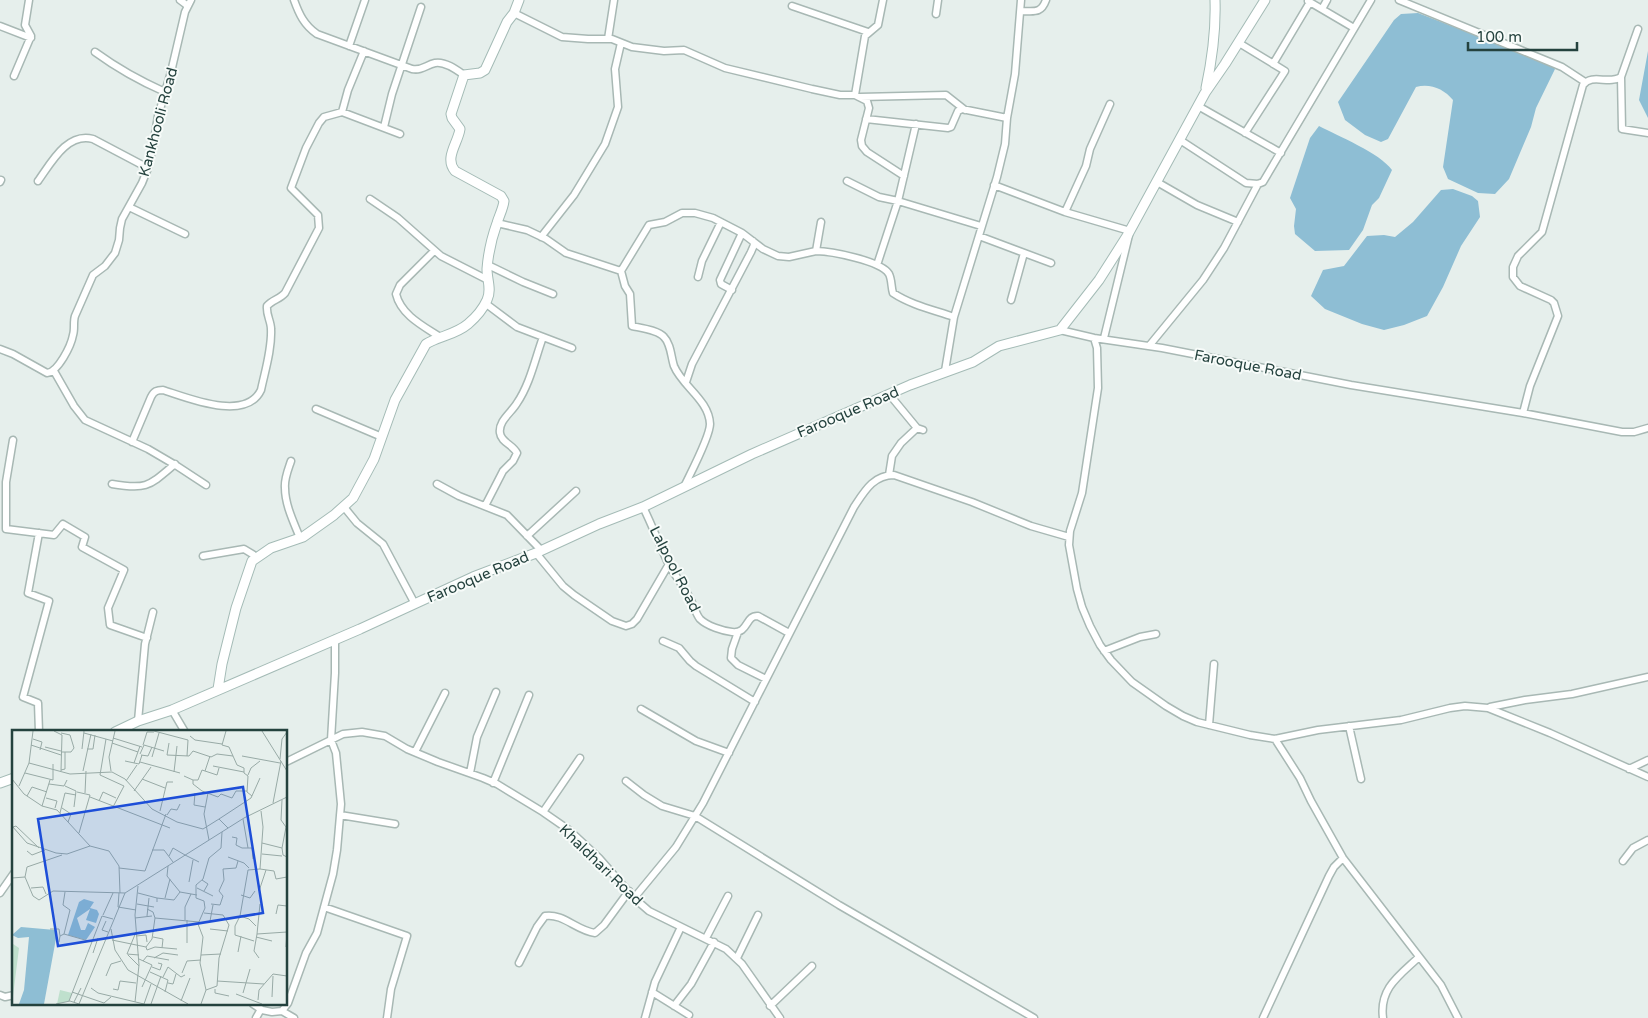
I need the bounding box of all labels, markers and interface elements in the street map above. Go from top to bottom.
scale bar [1468,20,1577,52]
text: 100 m [1476,28,1522,46]
street label: Kankhooli Road [135,65,181,179]
street label: Farooque Road [1193,346,1303,384]
street label: Farooque Road [794,382,902,442]
street label: Lalpool Road [646,523,704,615]
street label: Farooque Road [424,547,532,607]
inset map [12,730,288,1006]
street label: Khaldhari Road [555,821,647,909]

